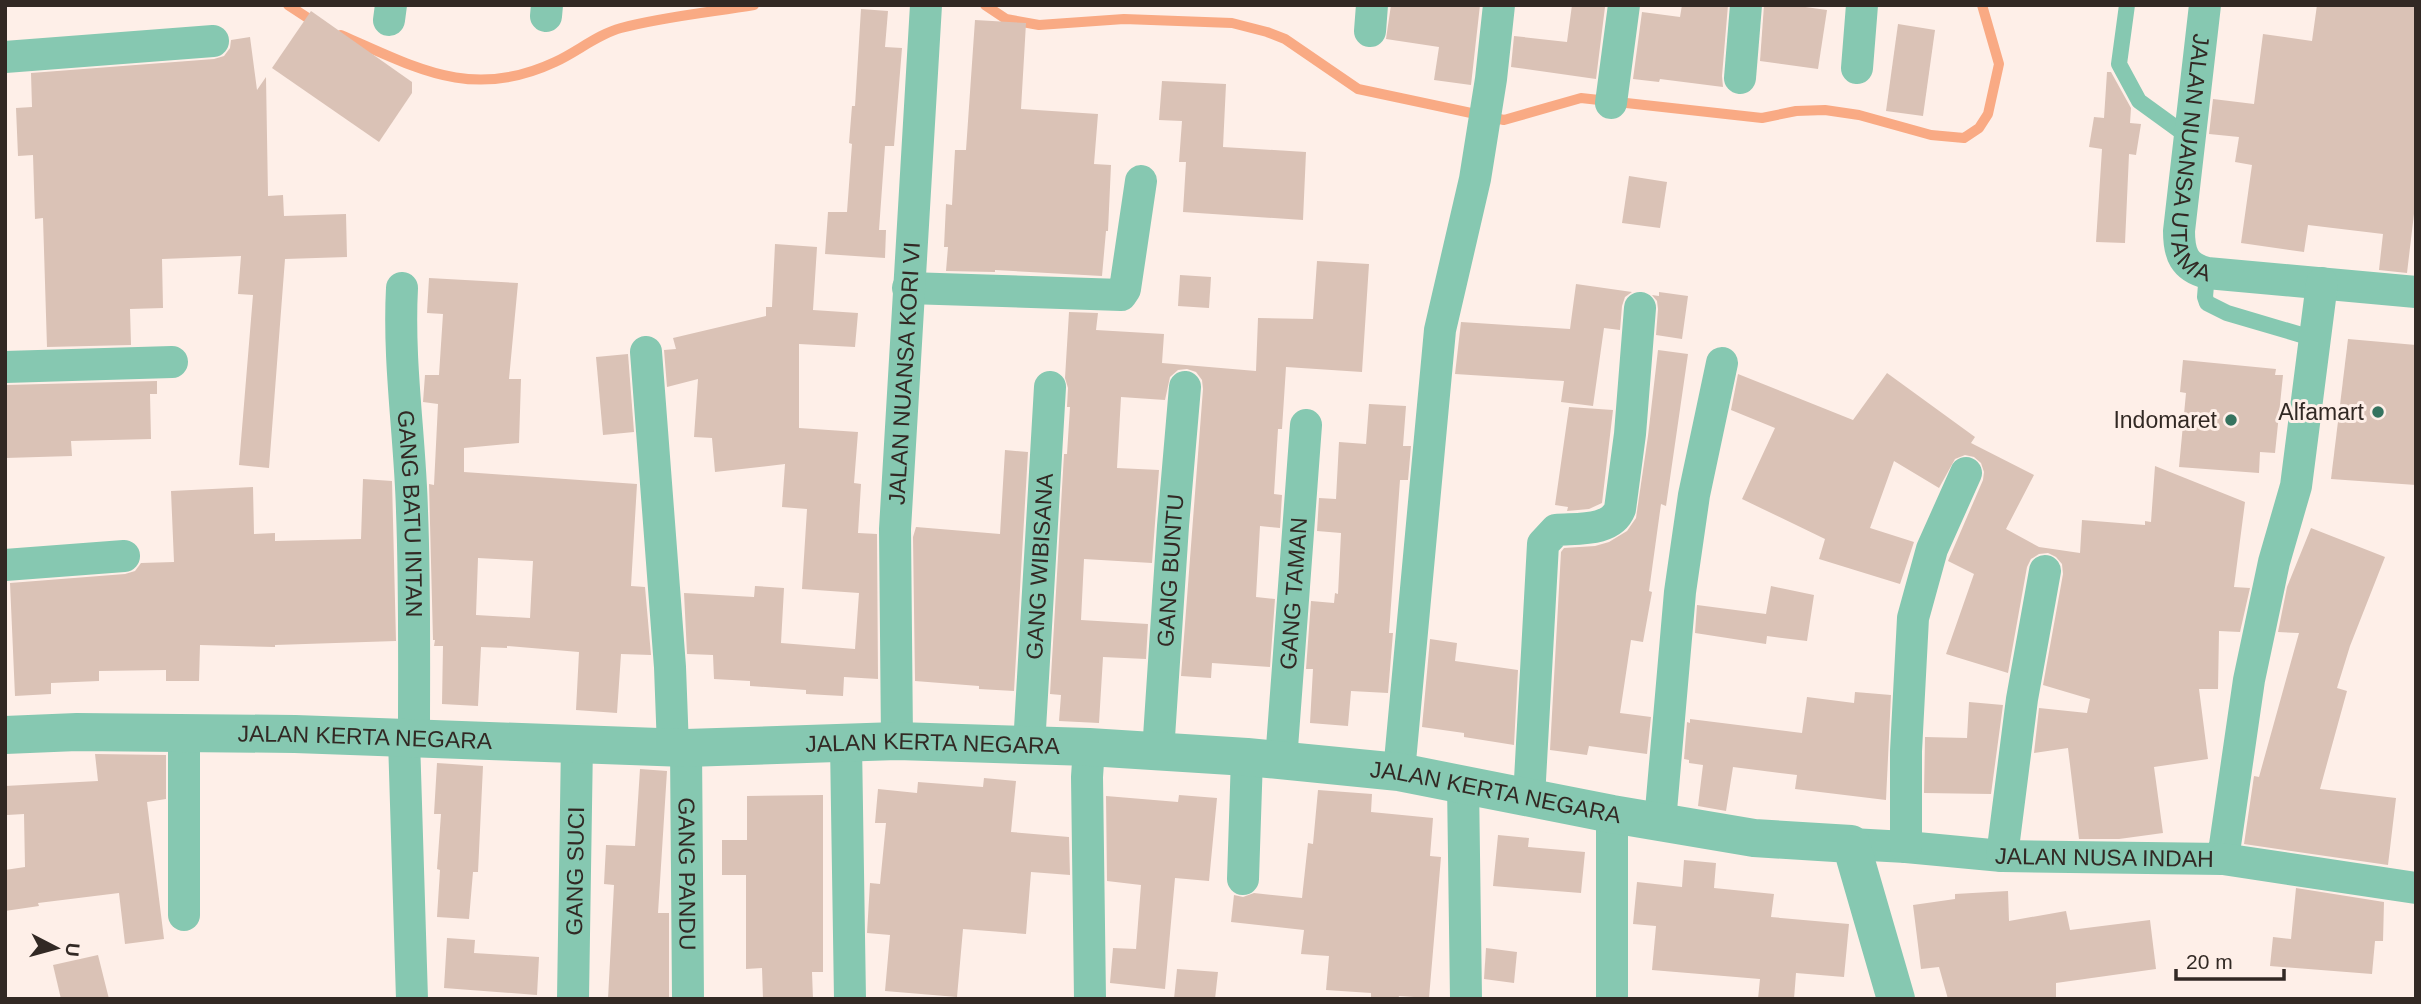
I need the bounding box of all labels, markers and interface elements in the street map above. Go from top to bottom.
street label: JALAN NUANSA UTAMA [2166,32,2215,287]
street label: JALAN NUANSA KORI VI [883,241,925,506]
place label: Alfamart [2278,399,2365,425]
marker: Alfamart [2370,404,2386,420]
place label: Indomaret [2113,407,2218,433]
street label: GANG BATU INTAN [393,409,427,617]
marker: Indomaret [2223,412,2239,428]
street label: GANG WIBISANA [1021,472,1058,660]
street label: GANG BUNTU [1152,493,1189,648]
street label: GANG TAMAN [1275,516,1312,670]
street label: JALAN KERTA NEGARA [237,720,493,754]
street label: JALAN KERTA NEGARA [805,728,1061,759]
street label: JALAN KERTA NEGARA [1369,756,1623,828]
street label: GANG PANDU [673,797,701,951]
street label: GANG SUCI [561,806,589,936]
street label: JALAN NUSA INDAH [1994,842,2214,872]
north arrow [21,913,91,983]
scale bar [2176,937,2284,981]
text: U [61,942,84,958]
text: 20 m [2186,950,2233,973]

